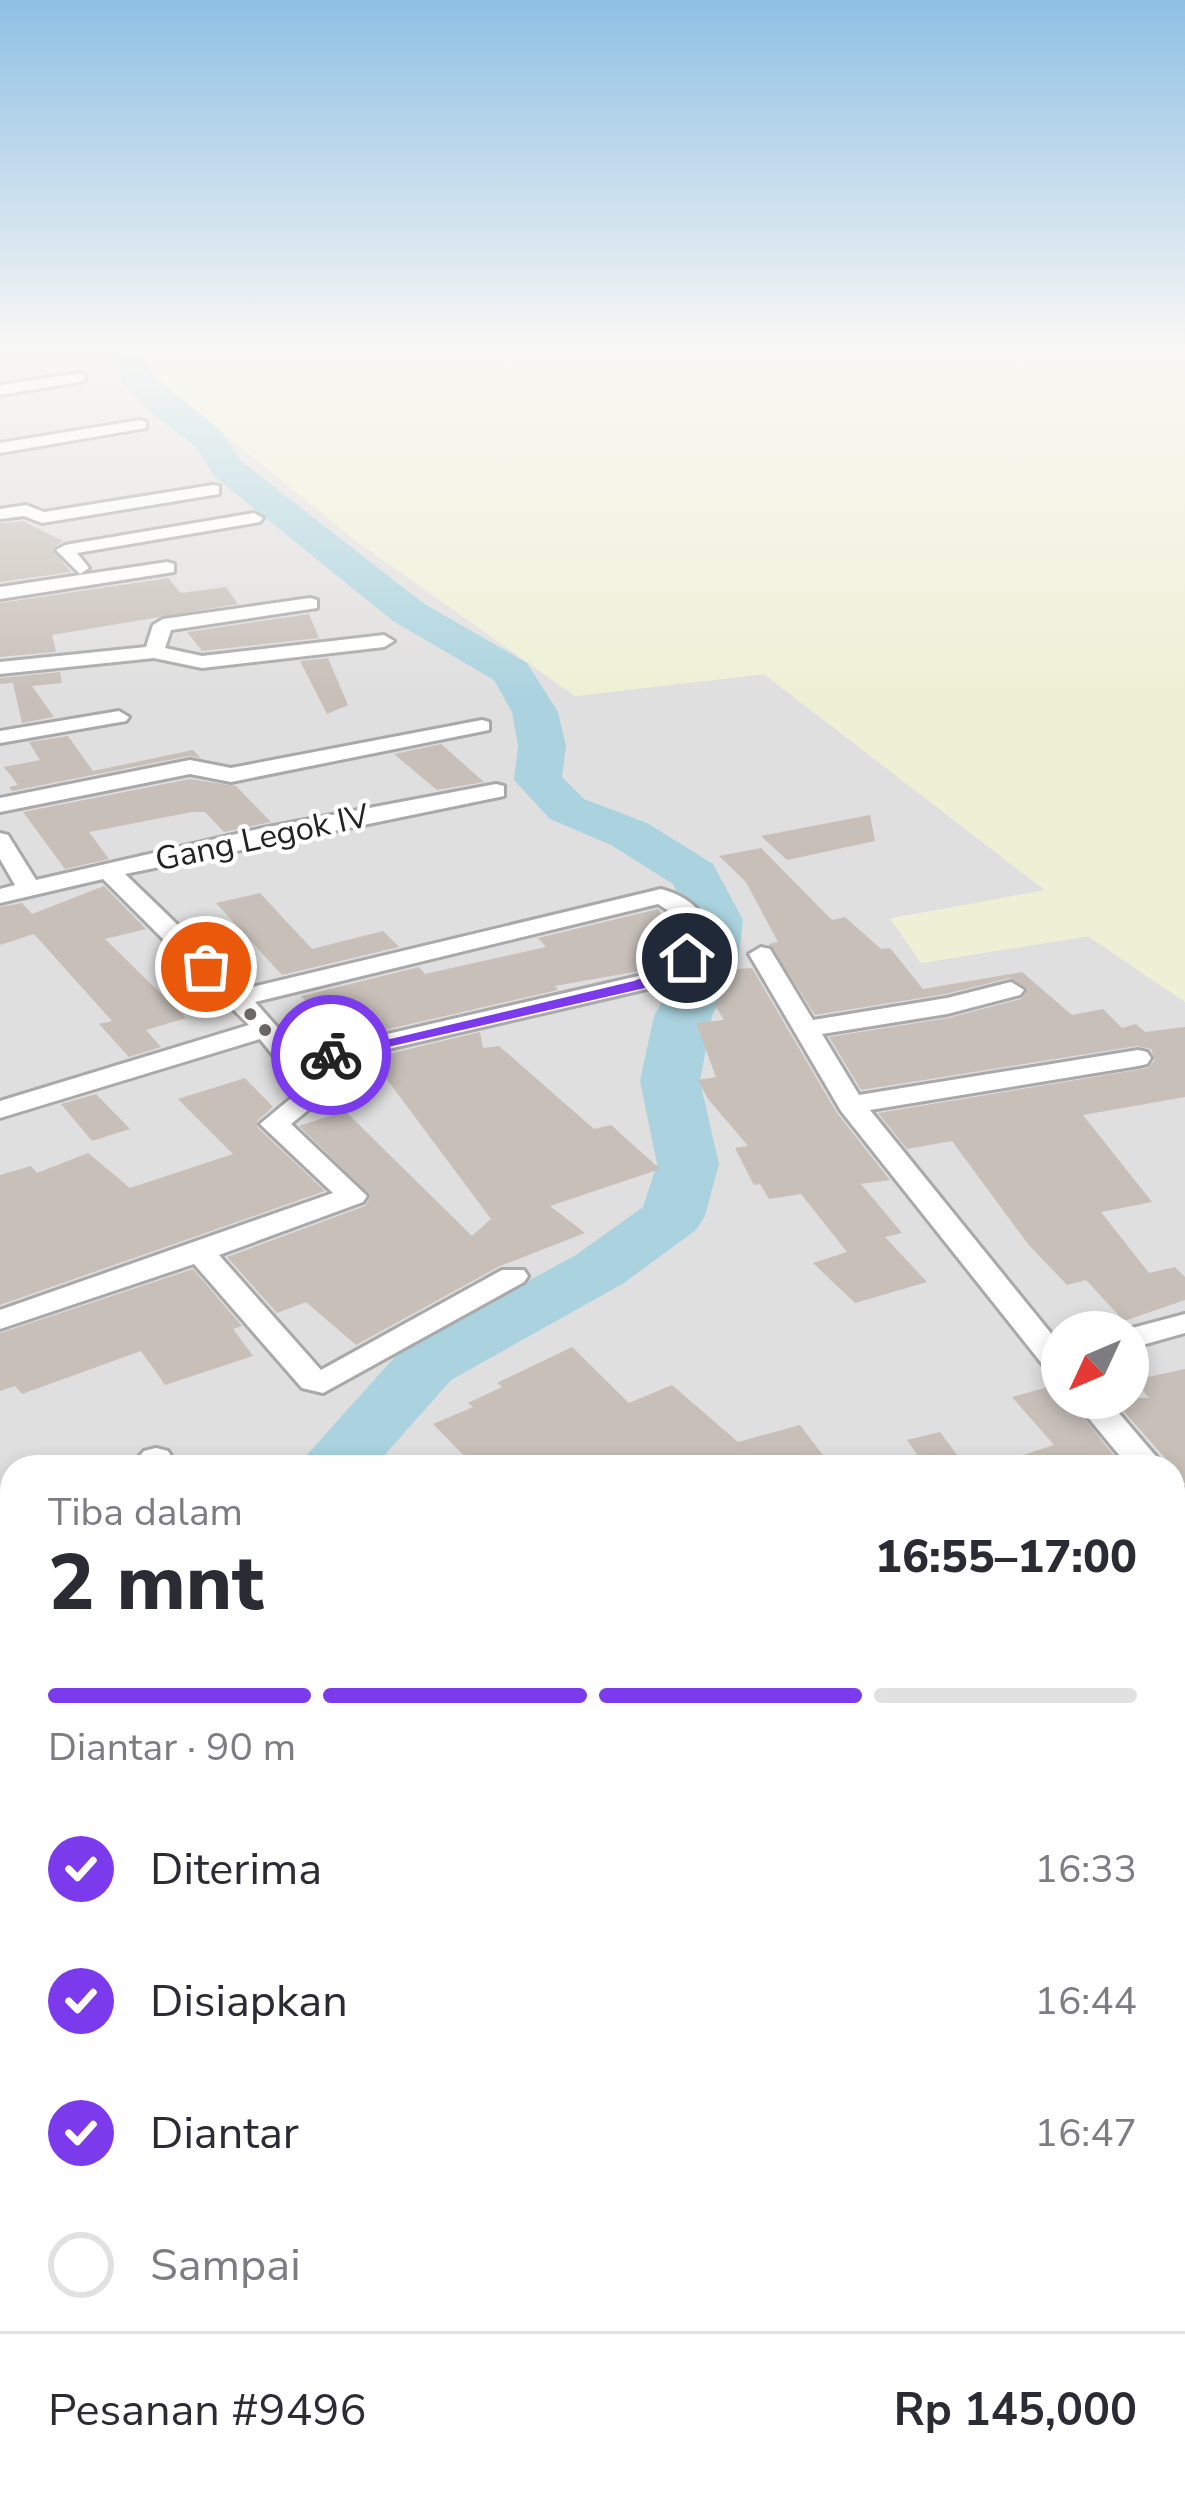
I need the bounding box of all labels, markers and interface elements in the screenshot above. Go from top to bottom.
street label: Gang Legok IV [151,793,373,883]
pin [636,907,738,1009]
pin [155,916,257,1018]
icon: home [654,925,720,991]
icon: bag [173,934,239,1000]
courier [271,995,391,1115]
icon: bike [298,1022,364,1088]
north arrow [1041,1311,1149,1419]
map controls [1041,1311,1149,1419]
text: Tiba dalam [48,1486,243,1539]
text: 16:55–17:00 [875,1527,1137,1588]
text: 2 mnt [48,1530,264,1637]
text: Diantar · 90 m [48,1721,296,1774]
icon: check [48,1836,114,1902]
text: Diterima [150,1839,322,1900]
text: 16:33 [1035,1843,1137,1896]
icon: check [48,1968,114,2034]
text: Disiapkan [150,1971,348,2032]
text: 16:44 [1035,1975,1137,2028]
icon: check [48,2100,114,2166]
text: Diantar [150,2103,299,2164]
text: 16:47 [1035,2107,1137,2160]
text: Sampai [150,2235,301,2296]
text: Pesanan #9496 [48,2380,366,2441]
text: Rp 145,000 [894,2380,1137,2441]

